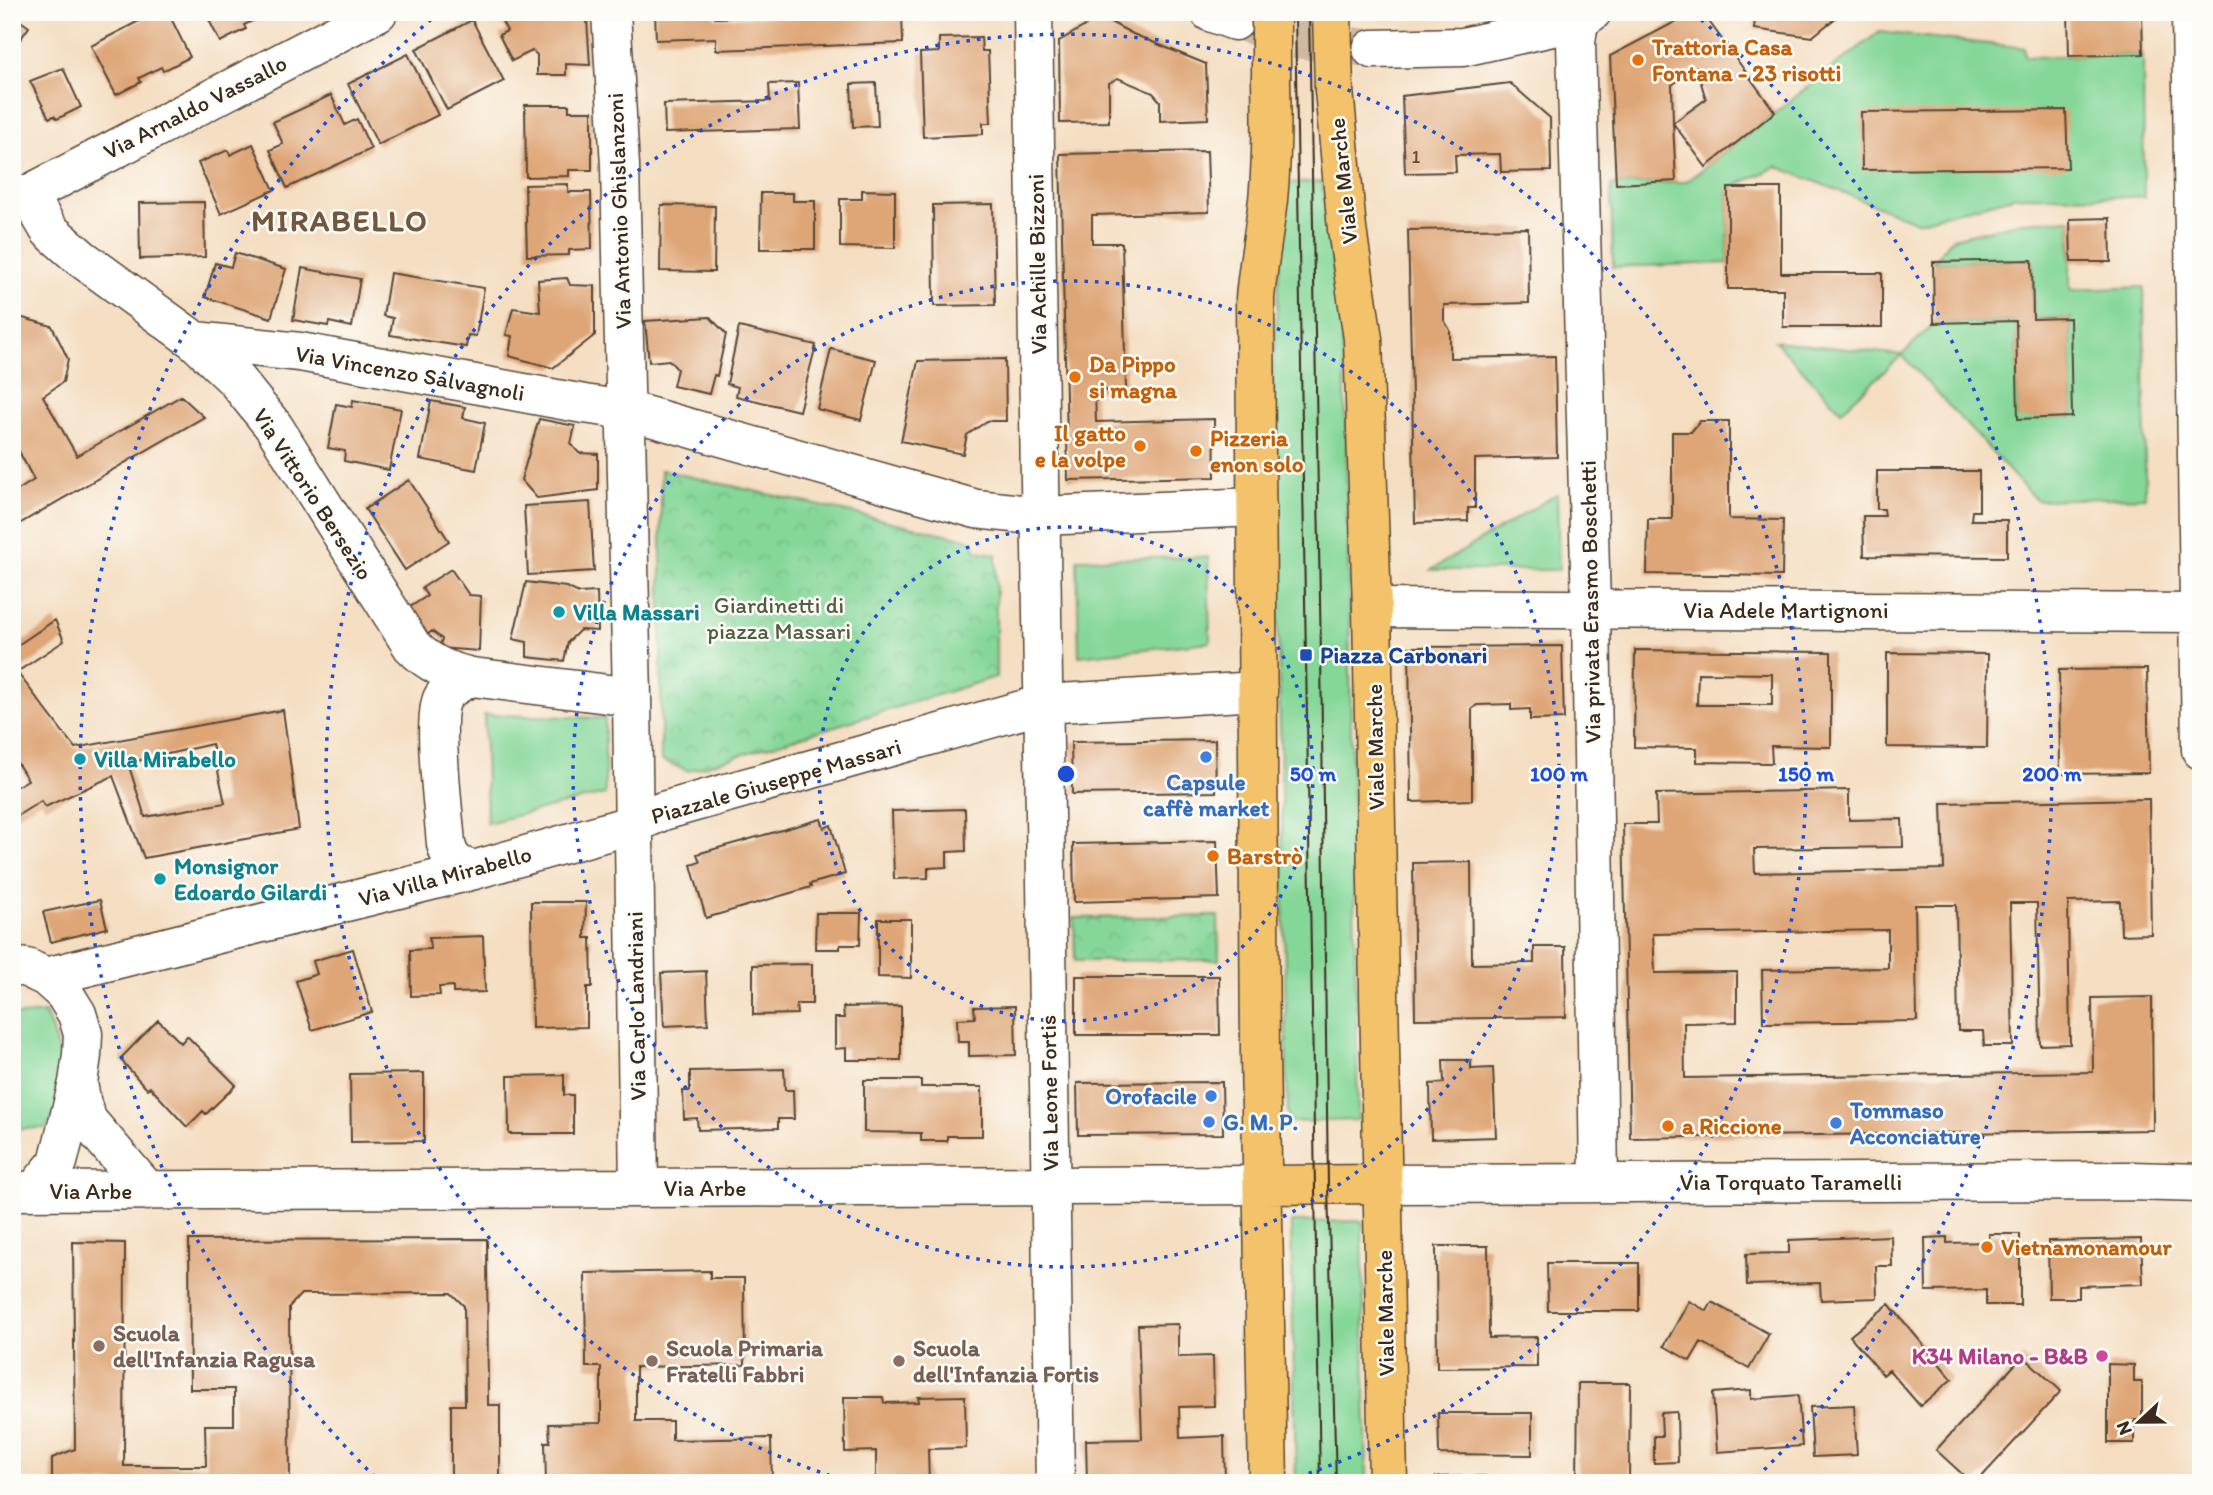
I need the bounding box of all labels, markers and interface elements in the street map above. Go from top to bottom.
place label: Trattoria Casa Fontana - 23 risotti [1651,33,1841,87]
street label: Via Arnaldo Vassallo [99,49,291,165]
marker: Trattoria Casa Fontana - 23 risotti [1630,52,1646,68]
street label: Via Antonio Ghislanzoni [601,92,637,330]
street label: Viale Marche [1322,116,1364,246]
house number: 1 [1412,145,1421,168]
street label: Via Achille Bizzoni [1021,173,1053,355]
district label: MIRABELLO [251,202,429,239]
street label: Via Vincenzo Salvagnoli [293,339,527,407]
place label: Da Pippo si magna [1089,350,1178,404]
marker: Da Pippo si magna [1067,369,1083,385]
street label: Via Vittorio Bersezio [247,403,379,585]
place label: Il gatto e la volpe [1035,419,1126,473]
place label: Pizzeria enon solo [1210,424,1304,478]
marker: Il gatto e la volpe [1132,438,1148,454]
marker: Pizzeria enon solo [1188,443,1204,459]
street label: Via privata Erasmo Boschetti [1574,460,1606,744]
park label: Giardinetti di piazza Massari [707,591,851,645]
street label: Via Adele Martignoni [1683,596,1889,624]
place label: Villa Massari [573,598,700,626]
marker: Villa Massari [551,604,567,620]
place label: Piazza Carbonari [1320,641,1487,669]
marker: Piazza Carbonari [1298,647,1314,663]
street label: Viale Marche [1360,683,1390,811]
street label: Piazzale Giuseppe Massari [648,732,904,830]
place label: Villa Mirabello [94,745,236,773]
marker: Capsule caffè market [1198,749,1214,765]
marker: Villa Mirabello [72,751,88,767]
text: 50 m [1290,761,1337,786]
text: 100 m [1530,761,1588,786]
text: 150 m [1778,761,1834,786]
text: 200 m [2022,761,2082,786]
centre of rings [1054,762,1078,786]
place label: Capsule caffè market [1143,768,1269,822]
street label: Via Villa Mirabello [355,839,535,913]
place label: Barstrò [1227,842,1303,870]
marker: Barstrò [1205,848,1221,864]
place label: Monsignor Edoardo Gilardi [174,852,327,906]
marker: Monsignor Edoardo Gilardi [152,871,168,887]
street label: Via Carlo Landriani [620,911,652,1101]
street label: Via Leone Fortis [1034,1015,1064,1171]
place label: Orofacile [1105,1082,1197,1110]
marker: Orofacile [1203,1088,1219,1104]
place label: Tommaso Acconciature [1849,1096,1981,1150]
place label: G. M. P. [1223,1108,1298,1136]
place label: a Riccione [1682,1112,1782,1140]
marker: G. M. P. [1201,1114,1217,1130]
marker: Tommaso Acconciature [1828,1115,1844,1131]
marker: a Riccione [1660,1118,1676,1134]
street label: Via Torquato Taramelli [1680,1168,1902,1196]
street label: Via Arbe [664,1174,746,1202]
street label: Via Arbe [50,1177,132,1205]
place label: Vietnamonamour [2001,1233,2173,1261]
marker: Vietnamonamour [1979,1239,1995,1255]
street label: Viale Marche [1370,1249,1400,1377]
place label: Scuola dell'Infanzia Ragusa [113,1319,316,1373]
place label: Scuola Primaria Fratelli Fabbri [666,1334,824,1388]
place label: Scuola dell'Infanzia Fortis [913,1334,1099,1388]
marker: Scuola dell'Infanzia Ragusa [91,1338,107,1354]
place label: K34 Milano - B&B [1912,1342,2088,1370]
marker: K34 Milano - B&B [2094,1348,2110,1364]
marker: Scuola Primaria Fratelli Fabbri [644,1353,660,1369]
marker: Scuola dell'Infanzia Fortis [891,1353,907,1369]
north arrow [2104,1386,2174,1456]
text: N [2111,1418,2137,1438]

